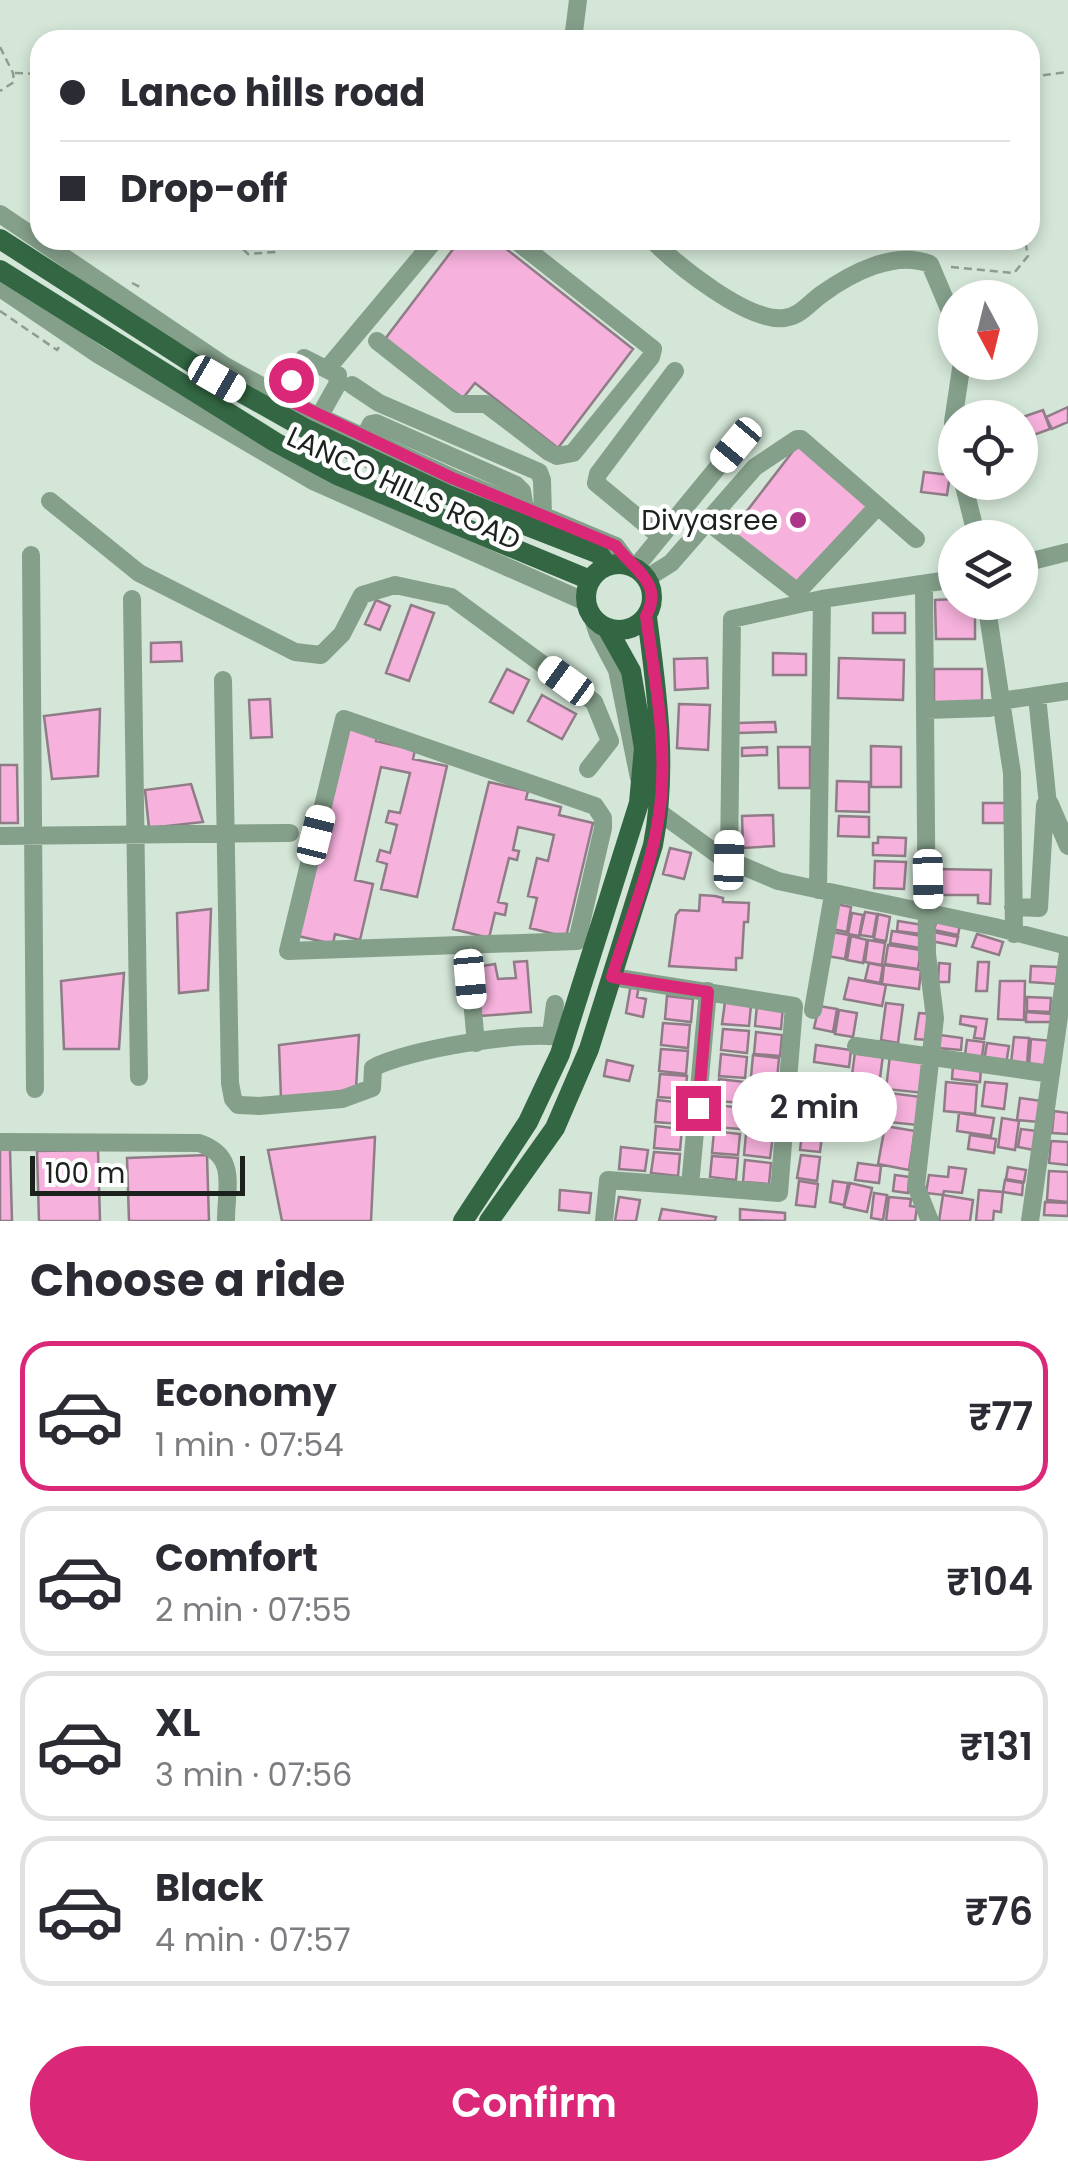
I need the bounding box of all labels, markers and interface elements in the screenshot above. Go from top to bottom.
text: Lanco hills road [120,66,425,119]
text: Drop-off [120,162,288,215]
north arrow [938,280,1038,380]
map controls [938,280,1038,620]
car [184,351,250,407]
route start [269,358,314,403]
button: locate [938,400,1038,500]
car [705,412,767,478]
street label: LANCO HILLS ROAD [281,417,527,560]
place label: Divyasree [641,501,778,540]
marker: Divyasree [787,509,809,531]
button: layers [938,520,1038,620]
car [533,651,599,711]
car [294,802,338,868]
car [713,830,745,890]
car [912,849,944,909]
car [452,948,488,1010]
callout: 2 min [733,1073,898,1143]
text: 2 min [770,1084,859,1129]
route end [676,1086,721,1131]
scale bar [30,1151,245,1196]
text: 100 m [45,1154,125,1193]
text: Choose a ride [30,1249,345,1312]
text: Economy [155,1366,337,1419]
icon: car [35,1371,125,1461]
text: ₹77 [968,1390,1033,1443]
text: 1 min · 07:54 [155,1422,344,1467]
text: Comfort [155,1531,318,1584]
icon: car [35,1536,125,1626]
text: ₹104 [946,1555,1033,1608]
text: 2 min · 07:55 [155,1587,352,1632]
text: XL [155,1696,200,1749]
icon: car [35,1701,125,1791]
text: ₹131 [960,1720,1033,1773]
text: 3 min · 07:56 [155,1752,352,1797]
text: Black [155,1861,264,1914]
icon: car [35,1866,125,1956]
text: ₹76 [965,1885,1033,1938]
text: 4 min · 07:57 [155,1917,351,1962]
button: Confirm [30,2046,1038,2161]

